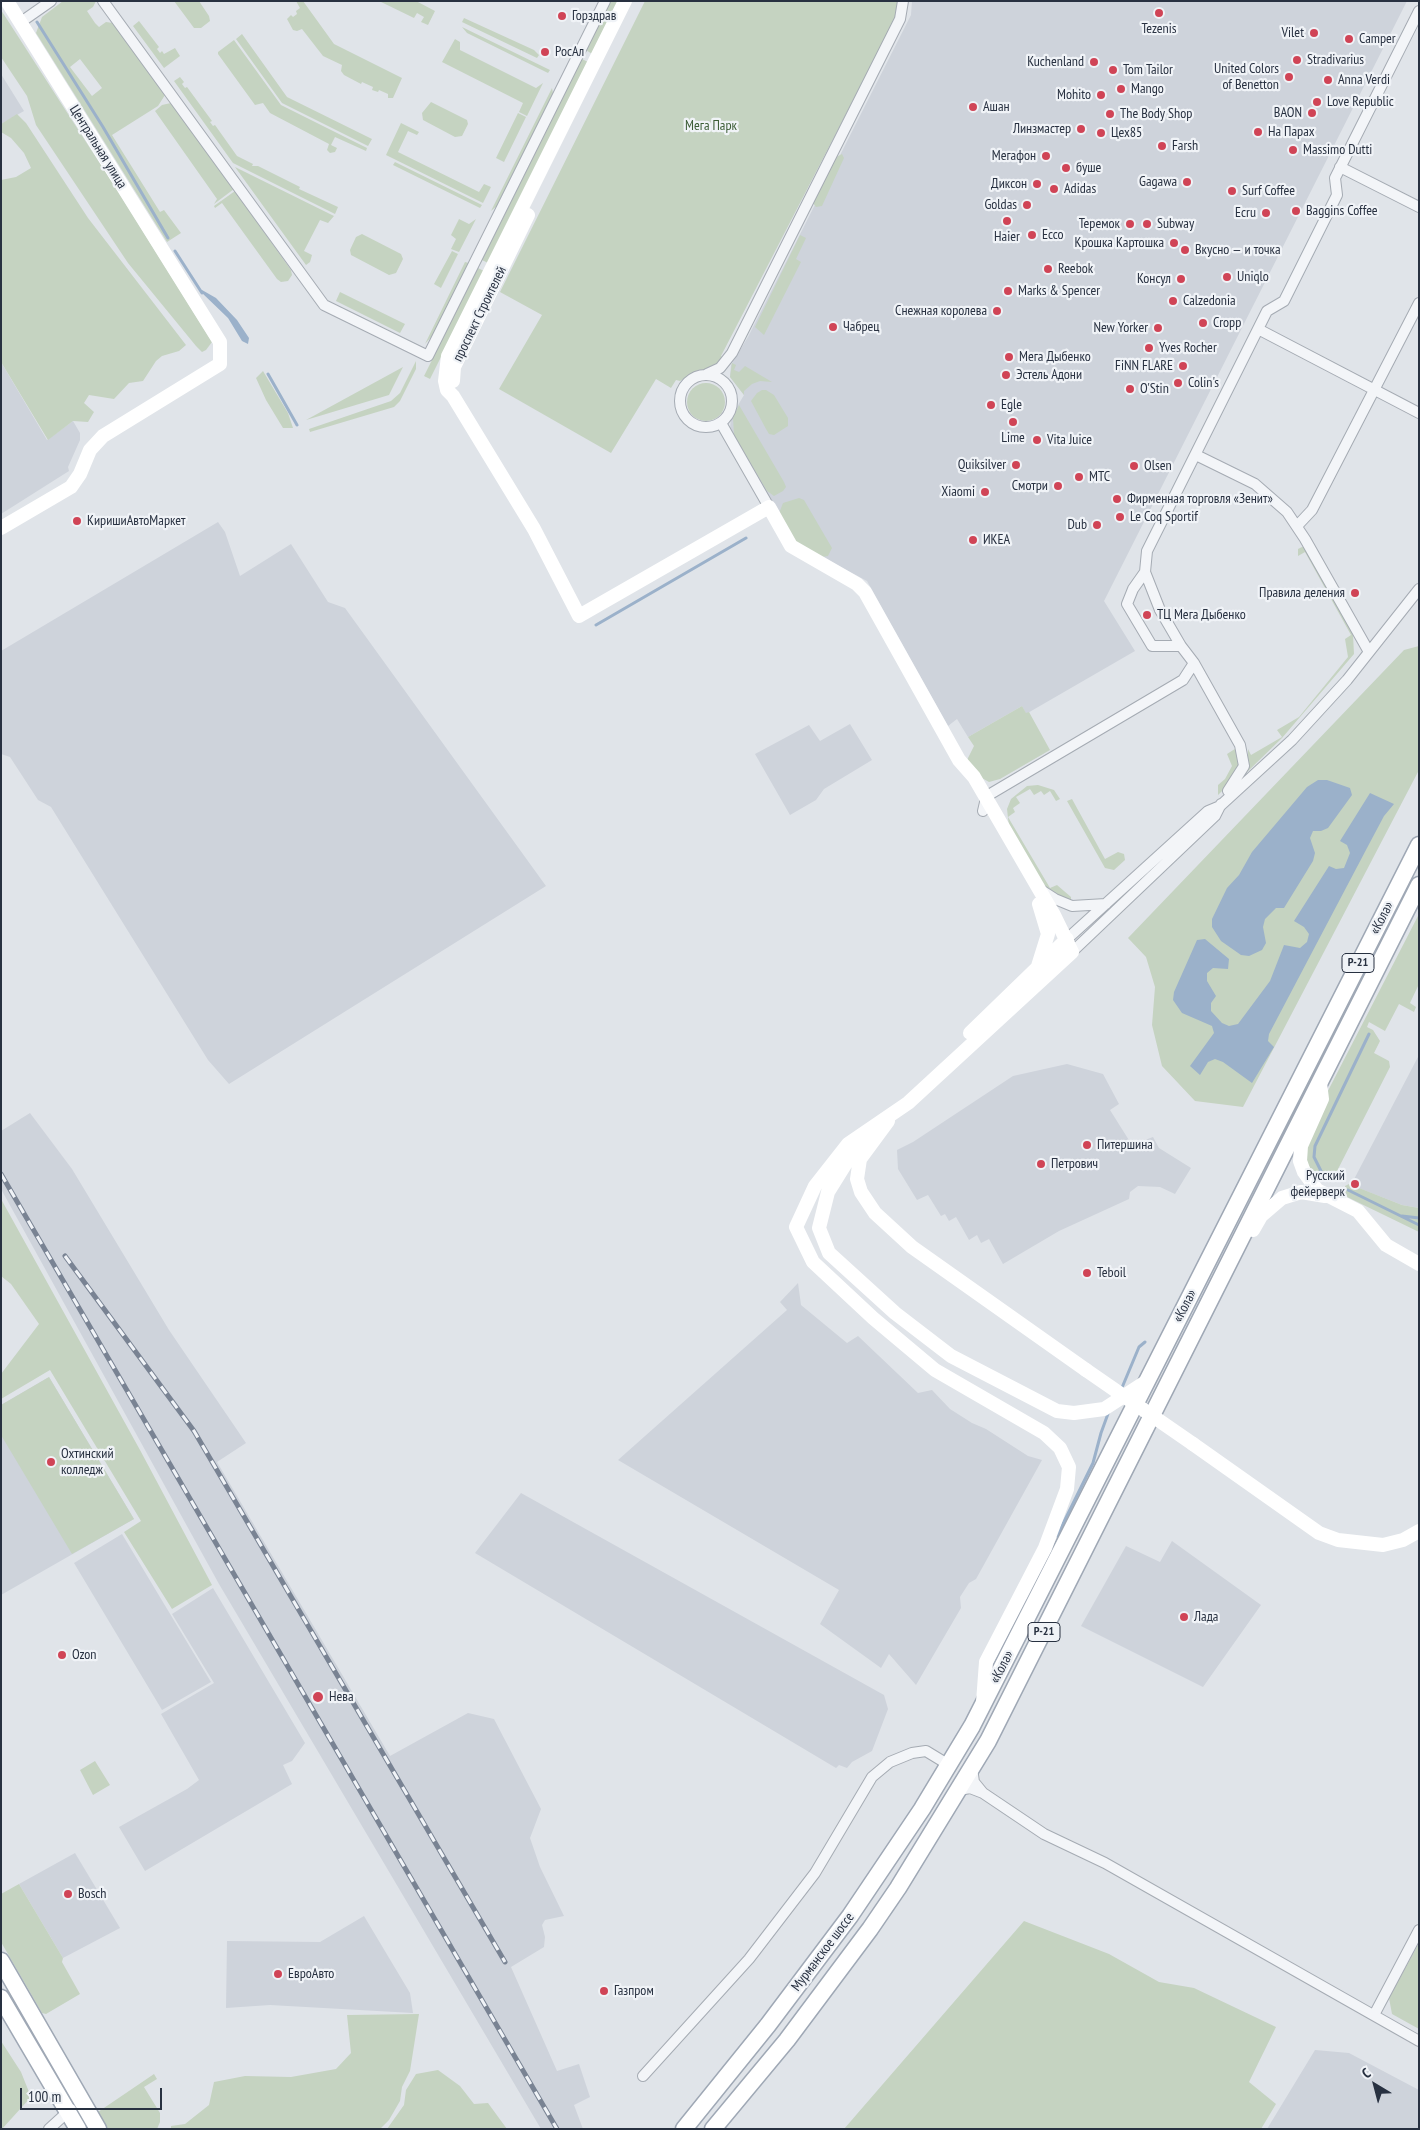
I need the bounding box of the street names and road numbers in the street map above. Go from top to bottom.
street label: Центральная улица [66,102,130,192]
street label: проспект Строителей [450,264,510,364]
street label: «Кола» [1367,899,1397,937]
road number: Р-21 [1342,954,1374,972]
street label: «Кола» [1170,1287,1200,1325]
road number: Р-21 [1028,1622,1060,1641]
street label: «Кола» [987,1648,1017,1686]
street label: Мурманское шоссе [788,1909,858,1995]

